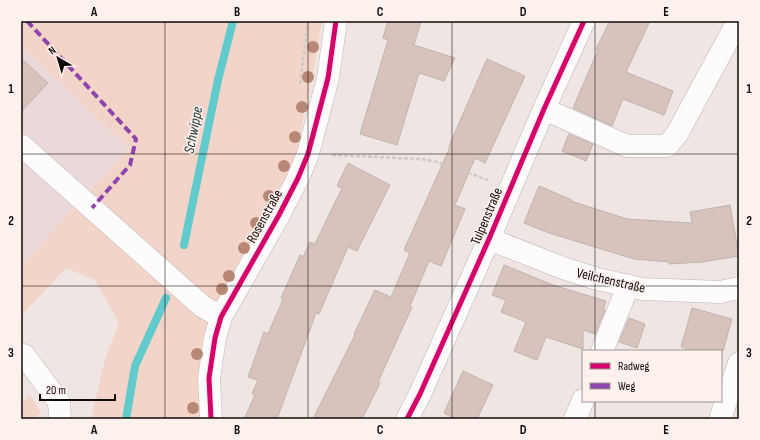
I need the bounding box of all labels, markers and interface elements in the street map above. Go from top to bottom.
text: A [90,4,98,20]
text: B [234,4,240,20]
text: C [377,4,384,20]
text: D [520,4,527,20]
text: E [663,4,669,20]
north arrow [38,38,78,78]
text: N [46,44,59,57]
text: 1 [8,81,14,97]
text: 1 [746,81,752,97]
water label: Schwippe [180,105,207,155]
street label: Tulpenstraße [467,185,506,247]
street label: Rosenstraße [243,186,286,246]
text: 2 [8,213,14,229]
text: 2 [746,213,752,229]
street label: Veilchenstraße [575,264,647,297]
text: 3 [8,345,14,361]
text: 3 [746,345,752,361]
legend [582,350,722,402]
text: Radweg [618,359,650,374]
scale bar [40,376,115,402]
text: Weg [618,379,635,394]
text: 20 m [46,383,66,398]
text: A [90,422,98,438]
text: B [234,422,240,438]
text: C [377,422,384,438]
text: D [520,422,527,438]
text: E [663,422,669,438]

